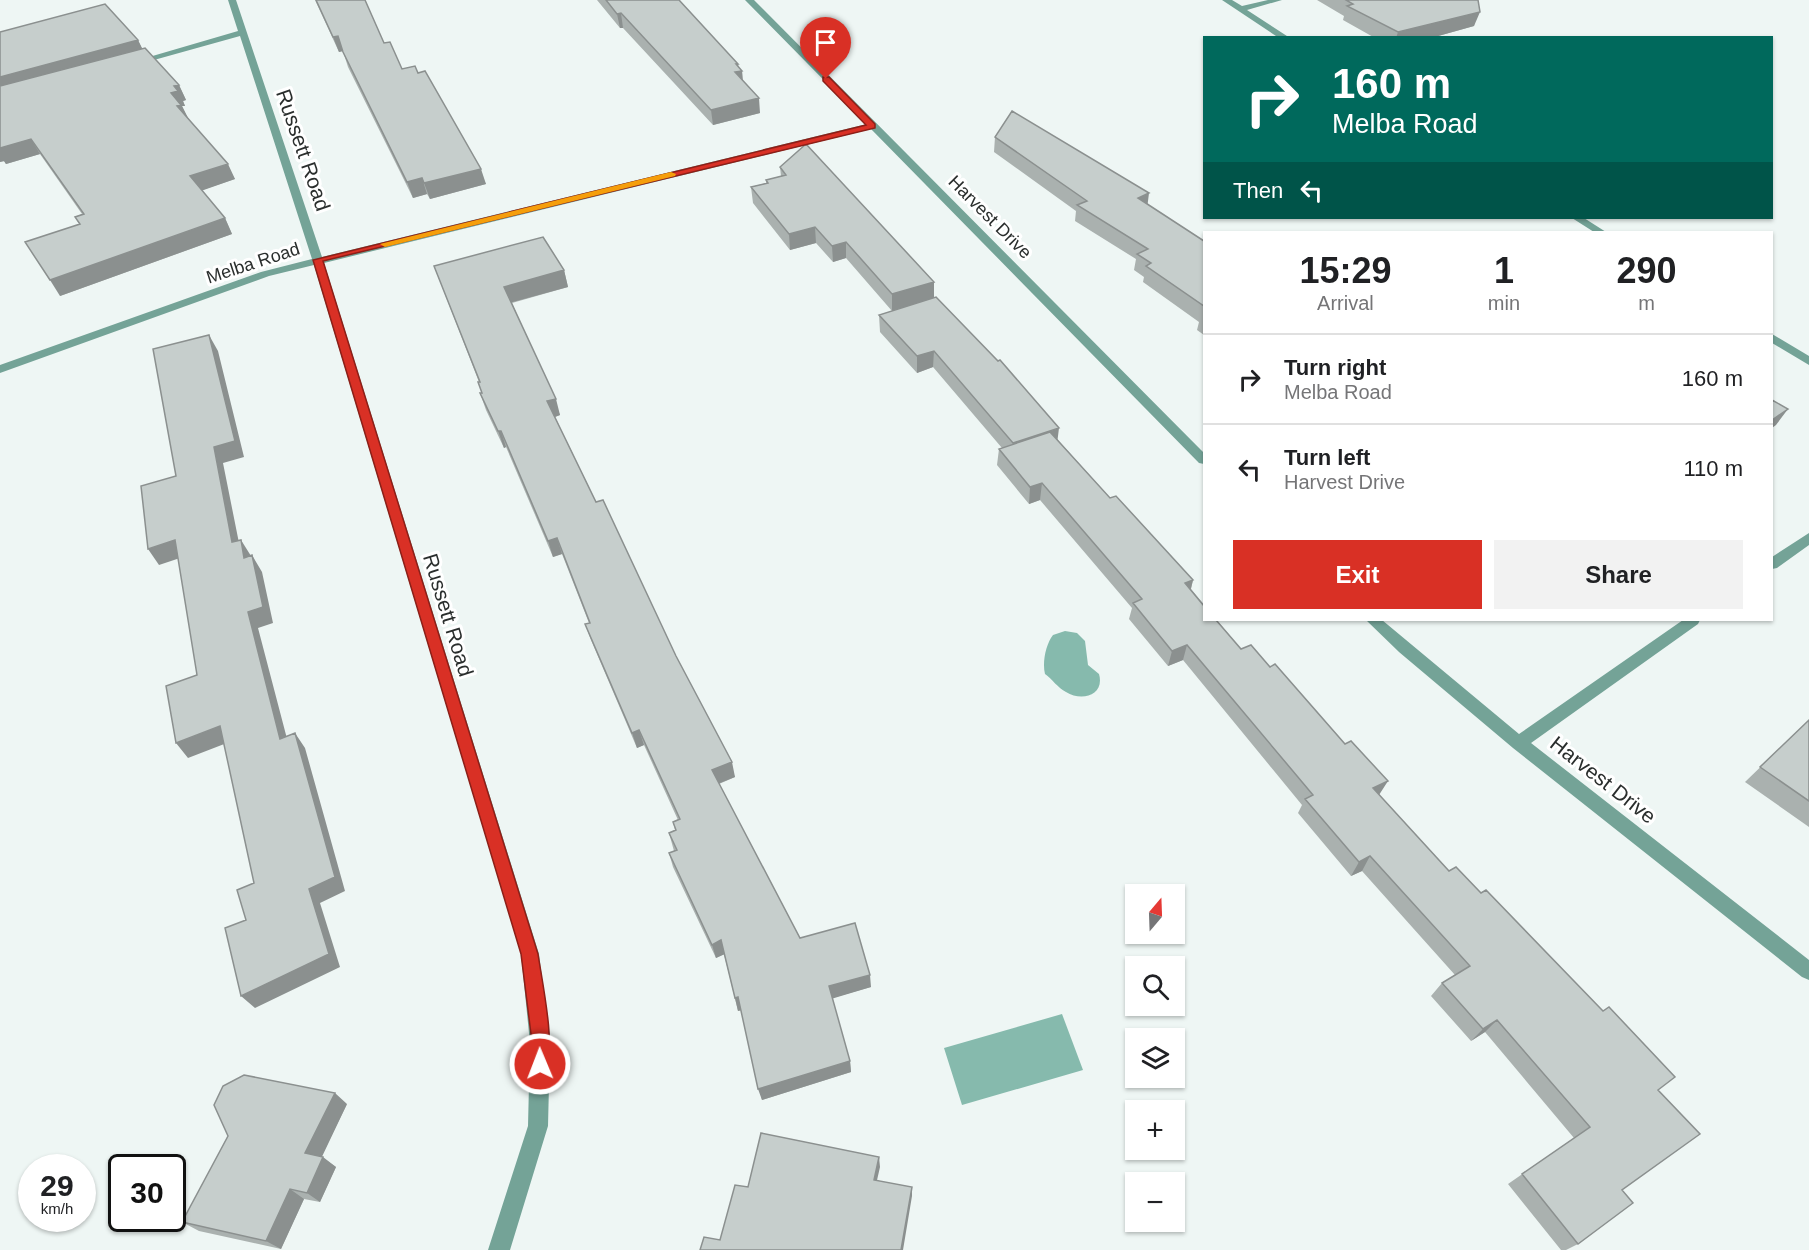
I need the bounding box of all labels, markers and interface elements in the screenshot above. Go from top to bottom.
pin [800,17,851,79]
icon: arrive [809,26,842,59]
icon: right [1233,60,1311,138]
text: 160 m [1332,60,1451,107]
street label: Russett Road [272,86,335,214]
text: Melba Road [1332,109,1478,139]
street label: Harvest Drive [944,171,1036,263]
icon: left [1295,174,1328,207]
text: Then [1233,178,1283,203]
street label: Melba Road [204,238,302,288]
text: 15:29 [1299,250,1391,291]
text: 1 [1494,250,1514,291]
text: 290 [1616,250,1677,291]
text: Arrival [1317,292,1374,314]
text: min [1488,292,1520,314]
text: m [1638,292,1655,314]
text: Turn right [1284,355,1386,380]
icon: right [1233,363,1266,396]
text: 160 m [1682,366,1743,391]
text: Melba Road [1284,381,1392,403]
text: Turn left [1284,445,1370,470]
icon: left [1233,453,1266,486]
text: 110 m [1683,456,1743,481]
text: Harvest Drive [1284,471,1405,493]
button: Exit [1233,540,1482,609]
button: Share [1494,540,1743,609]
street label: Russett Road [419,551,478,679]
street label: Harvest Drive [1546,731,1661,828]
north arrow [1125,884,1185,944]
map controls [1125,884,1185,1232]
button: search [1125,956,1185,1016]
button: layers [1125,1028,1185,1088]
position arrow [508,1032,572,1096]
button: + [1125,1100,1185,1160]
speed limit sign: 30 [108,1154,186,1232]
text: 29 [40,1169,74,1202]
button: − [1125,1172,1185,1232]
text: km/h [41,1200,73,1217]

